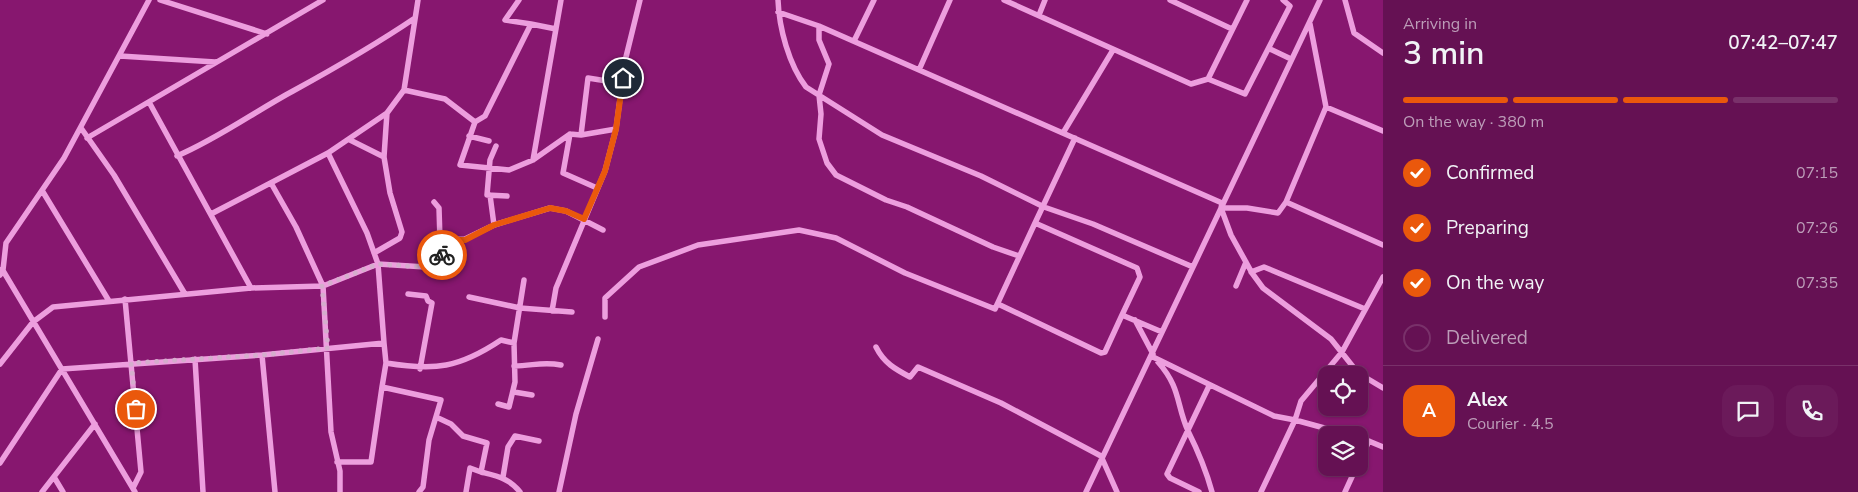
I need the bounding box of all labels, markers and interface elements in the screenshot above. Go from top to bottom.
text: Arriving in [1403,13,1477,35]
text: 07:42–07:47 [1728,30,1838,56]
text: 3 min [1403,32,1485,75]
pin [602,57,644,99]
icon: home [609,64,637,92]
text: On the way · 380 m [1403,111,1544,133]
icon: check [1403,159,1431,187]
text: Confirmed [1446,160,1534,186]
text: 07:15 [1796,162,1838,184]
icon: check [1403,214,1431,242]
text: Preparing [1446,215,1529,241]
text: 07:26 [1796,217,1838,239]
courier [417,230,467,280]
icon: bike [428,241,456,269]
icon: check [1403,269,1431,297]
text: On the way [1446,270,1544,296]
text: 07:35 [1796,272,1838,294]
text: Delivered [1446,325,1528,351]
map controls [1318,366,1368,476]
button: locate [1318,366,1368,416]
button: chat [1722,385,1774,437]
button: phone [1786,385,1838,437]
text: Alex [1467,387,1508,413]
pin [115,388,157,430]
icon: bag [122,395,150,423]
text: A [1422,398,1436,424]
text: Courier · 4.5 [1467,413,1553,435]
button: layers [1318,426,1368,476]

